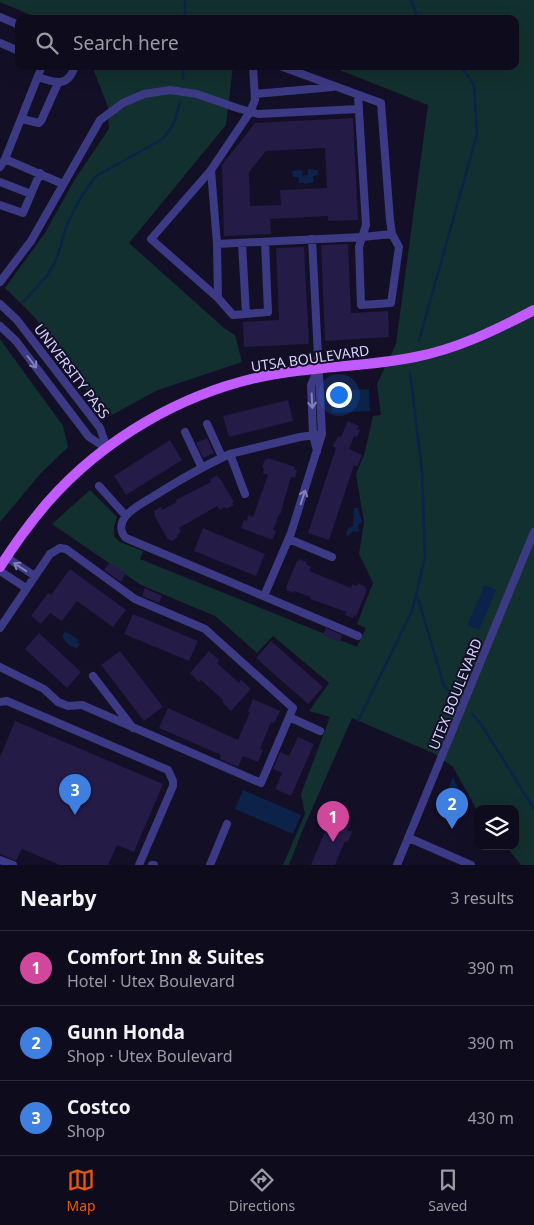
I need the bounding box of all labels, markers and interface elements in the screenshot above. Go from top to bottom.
search box [15,15,519,70]
icon: search [33,29,61,57]
text: Search here [73,30,179,56]
street label: UNIVERSITY PASS [30,320,114,423]
street label: UTSA BOULEVARD [250,340,370,376]
one-way arrow [27,355,37,369]
your location [326,382,352,408]
one-way arrow [307,393,316,409]
one-way arrow [298,490,308,506]
one-way arrow [14,561,28,571]
street label: UTEX BOULEVARD [424,635,486,753]
pin: 3 [59,774,91,815]
pin: 2 [436,788,468,829]
pin: 1 [317,801,349,842]
map controls [474,805,519,850]
button: layers [474,805,519,850]
text: Nearby [20,884,96,912]
text: 3 results [450,887,514,909]
text: Comfort Inn & Suites [67,944,264,970]
text: 1 [31,957,41,979]
text: 390 m [467,957,514,979]
text: Hotel · Utex Boulevard [67,970,235,992]
text: Gunn Honda [67,1019,185,1045]
text: 2 [31,1032,41,1054]
text: 390 m [467,1032,514,1054]
text: Shop · Utex Boulevard [67,1045,233,1067]
text: Costco [67,1094,131,1120]
text: 3 [31,1107,41,1129]
text: 430 m [467,1107,514,1129]
text: Shop [67,1120,105,1142]
tab: Map [67,1166,96,1215]
tab: Directions [229,1166,295,1215]
tab: Saved [428,1166,467,1215]

